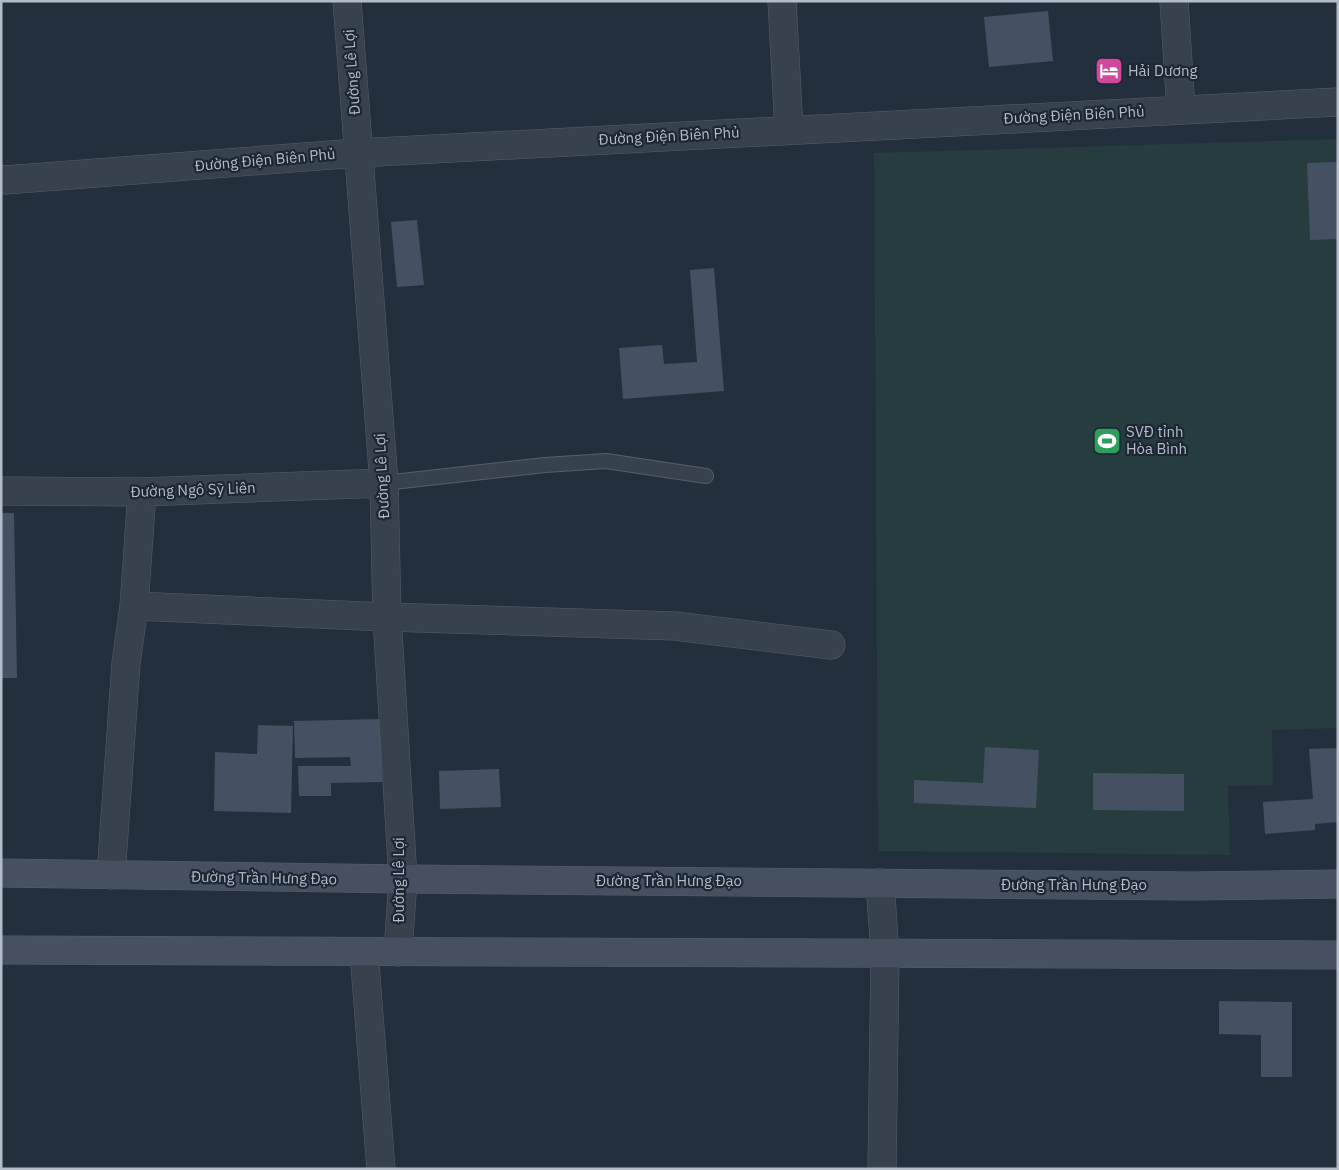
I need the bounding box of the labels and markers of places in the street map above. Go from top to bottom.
hotel icon: Hải Dương [1094,56,1124,86]
place label: Hải Dương [1128,61,1197,80]
place label: SVĐ tỉnh Hòa Bình [1126,422,1187,458]
sports icon: SVĐ tỉnh Hòa Bình [1092,426,1122,456]

